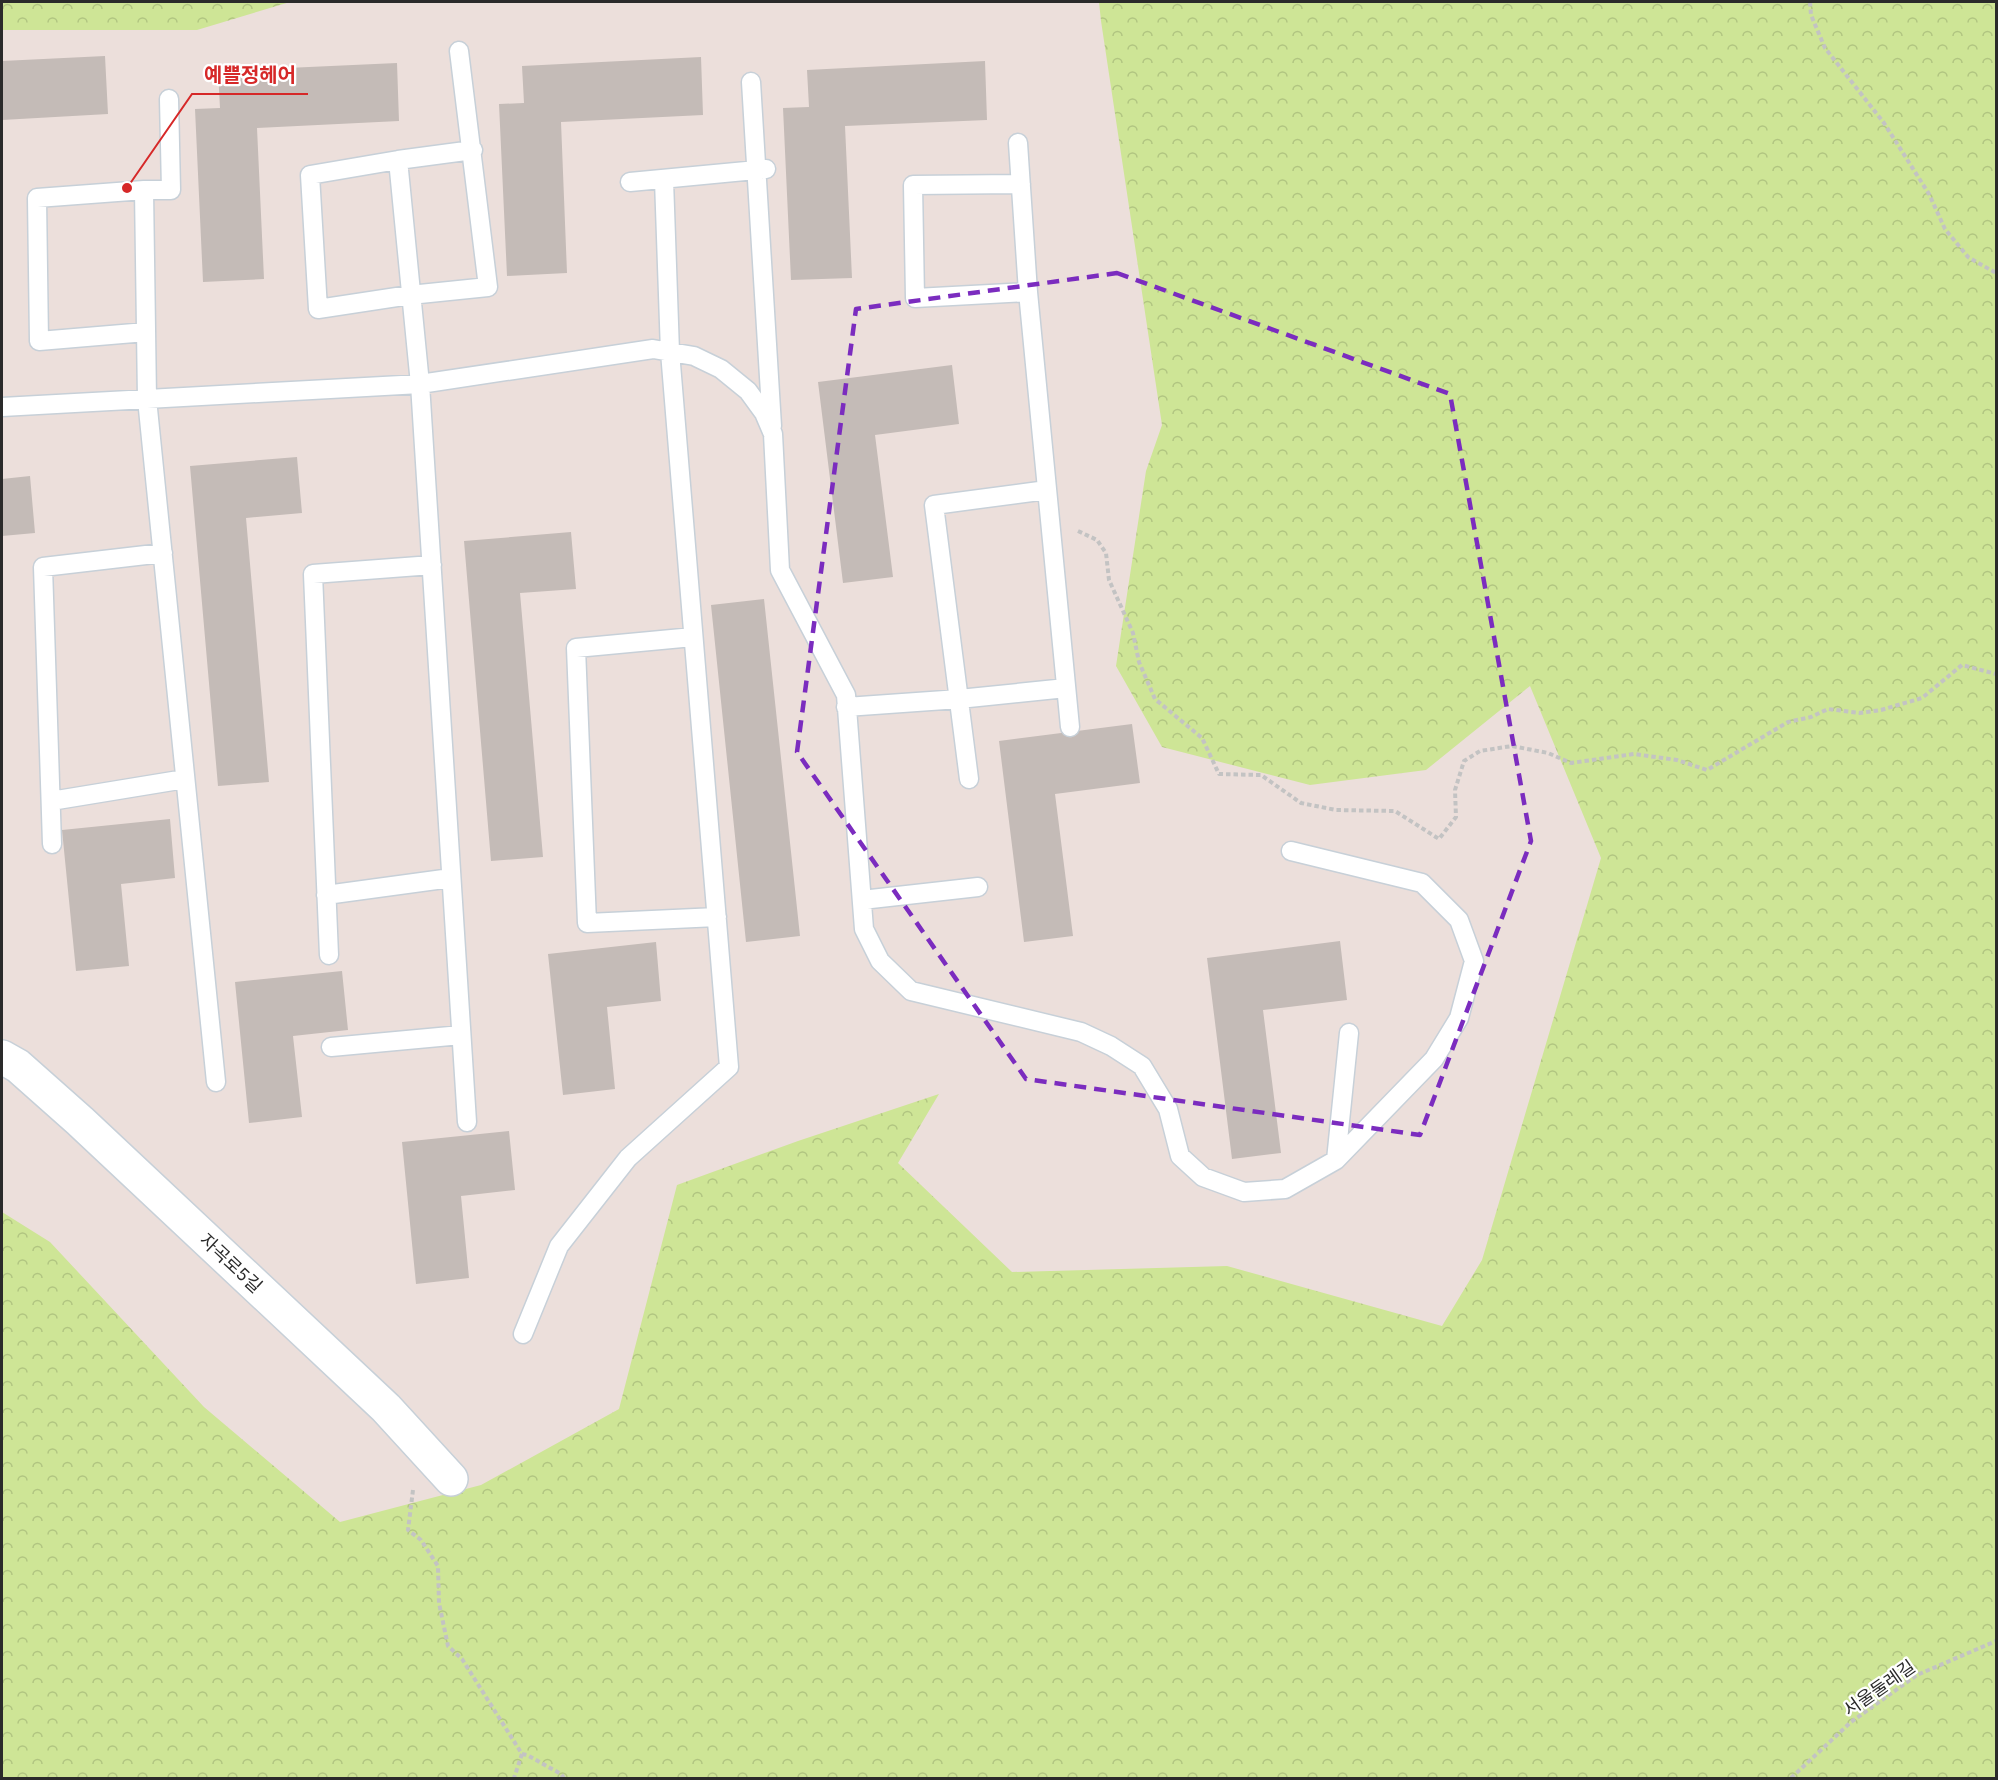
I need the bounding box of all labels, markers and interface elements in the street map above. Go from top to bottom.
callout: 예쁠정헤어 [192,56,308,94]
text: 예쁠정헤어 [204,61,296,88]
street label: 자곡로5길 [195,1228,267,1298]
street label: 서울둘레길 [1838,1655,1920,1721]

